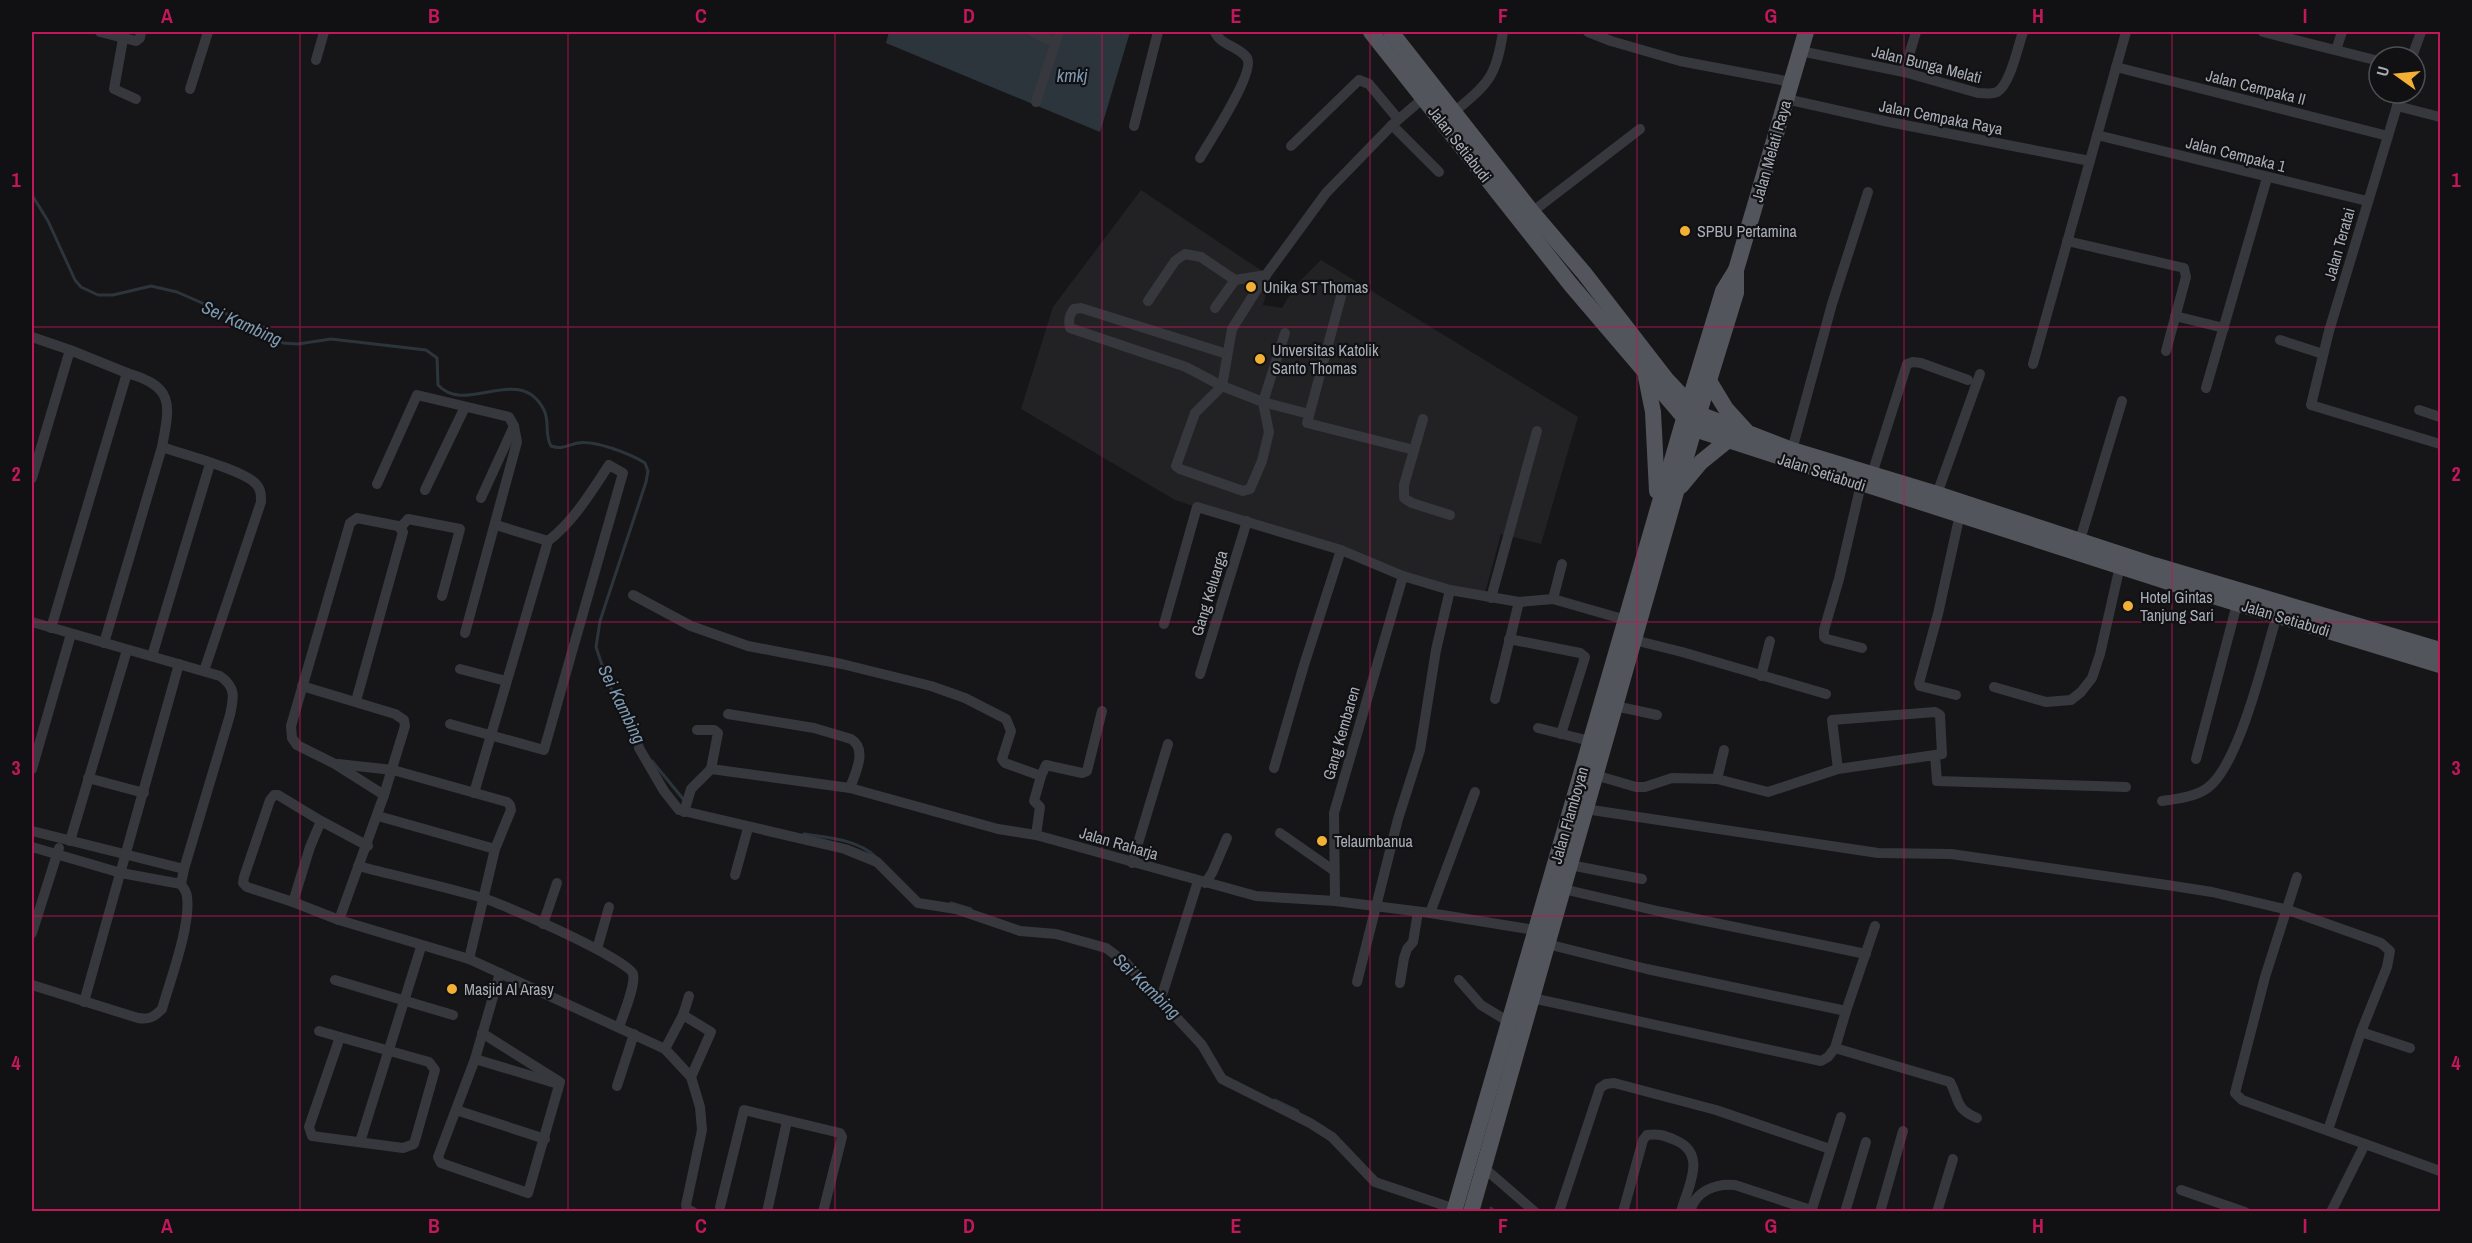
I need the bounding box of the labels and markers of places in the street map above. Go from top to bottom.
place label: SPBU Pertamina [1697,220,1798,242]
marker: SPBU Pertamina [1678,224,1692,238]
place label: Unika ST Thomas [1263,276,1368,298]
marker: Unika ST Thomas [1244,280,1258,294]
place label: Unversitas Katolik Santo Thomas [1272,339,1379,379]
marker: Unversitas Katolik Santo Thomas [1253,352,1267,366]
place label: Hotel Gintas Tanjung Sari [2140,586,2214,626]
marker: Hotel Gintas Tanjung Sari [2121,599,2135,613]
place label: Telaumbanua [1334,830,1413,852]
marker: Telaumbanua [1315,834,1329,848]
place label: Masjid Al Arasy [464,978,554,1000]
marker: Masjid Al Arasy [445,982,459,996]

